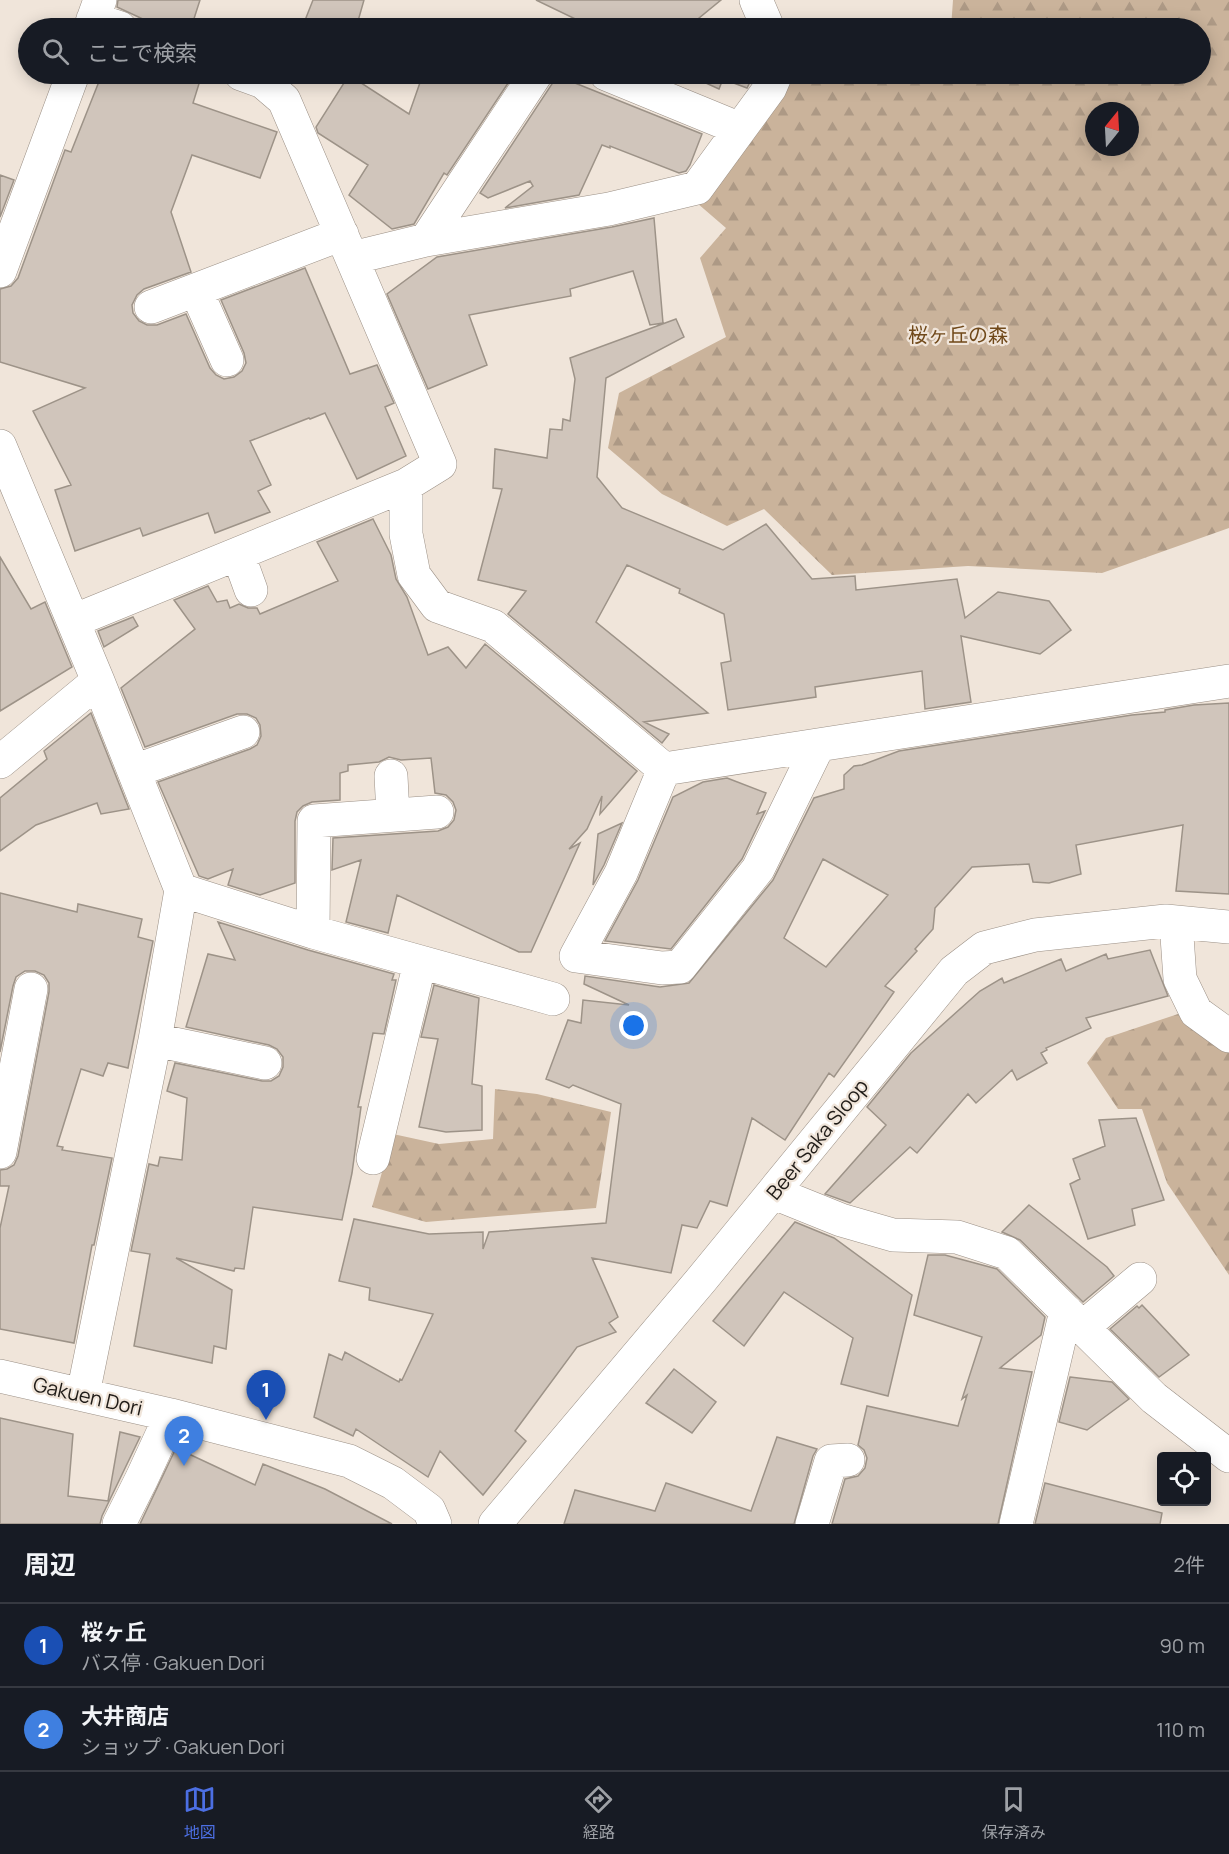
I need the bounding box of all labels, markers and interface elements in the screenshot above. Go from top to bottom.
search box [18,18,1211,84]
icon: search [39,35,72,68]
text: ここで検索 [87,38,197,68]
north arrow [1085,102,1139,156]
park label: 桜ヶ丘の森 [908,321,1008,348]
your location [619,1011,648,1040]
street label: Beer Saka Sloop [760,1073,874,1205]
street label: Gakuen Dori [31,1370,145,1422]
pin: 1 [246,1370,286,1420]
pin: 2 [164,1416,204,1466]
map controls [1157,1452,1211,1506]
button: locate [1157,1452,1211,1506]
text: 周辺 [24,1546,76,1582]
text: 2件 [1174,1551,1205,1578]
text: 桜ヶ丘 [81,1617,147,1647]
text: 1 [39,1632,48,1659]
text: 90 m [1159,1632,1205,1659]
text: バス停 · Gakuen Dori [81,1649,265,1676]
text: 大井商店 [81,1701,169,1731]
text: 2 [38,1716,49,1743]
text: 110 m [1156,1716,1205,1743]
text: ショップ · Gakuen Dori [81,1733,285,1760]
tab: 地図 [183,1783,216,1843]
tab: 経路 [582,1783,615,1843]
tab: 保存済み [982,1783,1046,1843]

